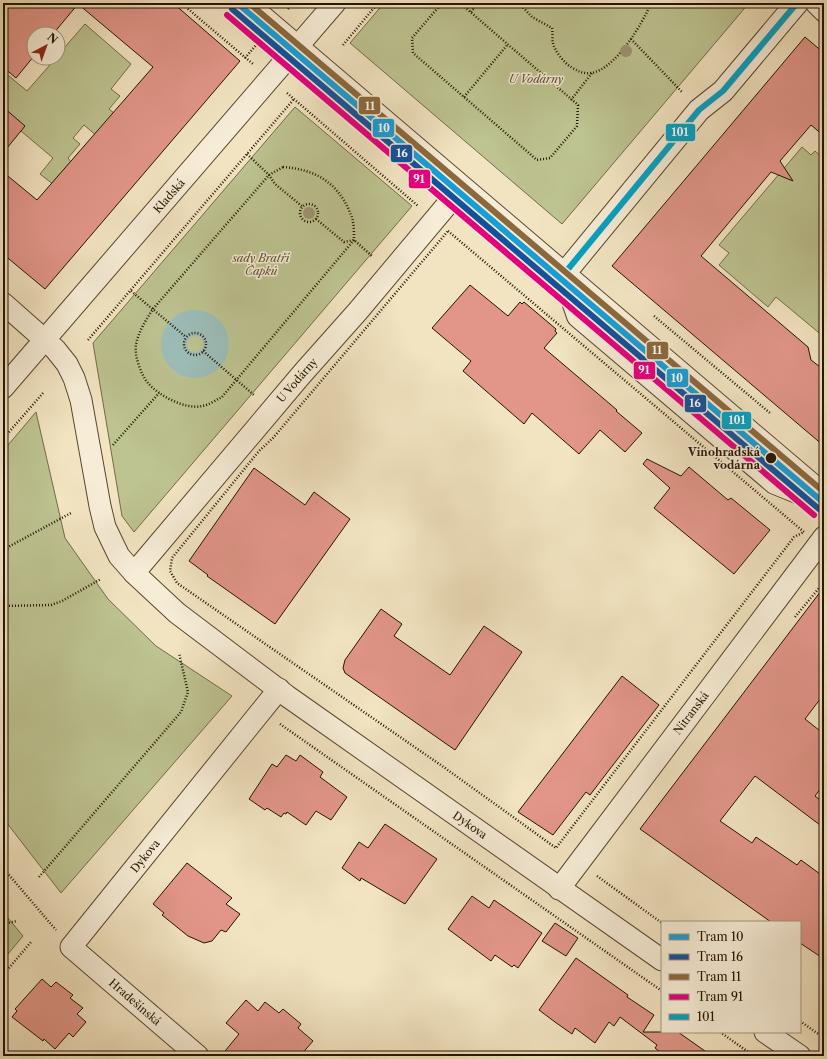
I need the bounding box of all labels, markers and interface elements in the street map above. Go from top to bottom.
north arrow [26,26,66,66]
text: N [44,30,61,47]
park label: U Vodárny [509,72,564,86]
line badge: 11 [358,96,381,115]
text: 11 [365,99,375,113]
line badge: 10 [372,118,395,138]
text: 10 [378,121,390,135]
line badge: 101 [665,123,696,142]
text: 101 [672,125,688,139]
line badge: 16 [390,144,413,163]
text: 16 [396,146,408,160]
line badge: 91 [408,169,431,189]
text: 91 [413,172,425,186]
street label: Kladská [150,176,188,216]
park label: sady Bratří Čapků [232,251,291,278]
line badge: 11 [646,341,669,360]
text: 11 [652,343,662,357]
street label: U Vodárny [274,354,321,405]
line badge: 91 [633,361,656,380]
text: 91 [638,363,650,377]
line badge: 10 [666,368,689,388]
text: 10 [671,371,683,385]
line badge: 16 [684,394,707,413]
text: 16 [689,396,701,410]
line badge: 101 [721,411,752,430]
text: 101 [729,413,745,427]
place label: Vinohradská vodárna [687,445,761,472]
marker: Vinohradská vodárna [764,451,778,465]
street label: Nitranská [670,689,712,737]
street label: Dykova [450,808,490,842]
street label: Dykova [127,836,163,875]
legend [661,921,801,1033]
text: Tram 10 [697,929,744,944]
text: Tram 16 [697,949,743,964]
text: Tram 11 [697,969,741,984]
street label: Hradešínská [106,976,164,1029]
text: Tram 91 [697,989,743,1004]
text: 101 [697,1009,715,1024]

